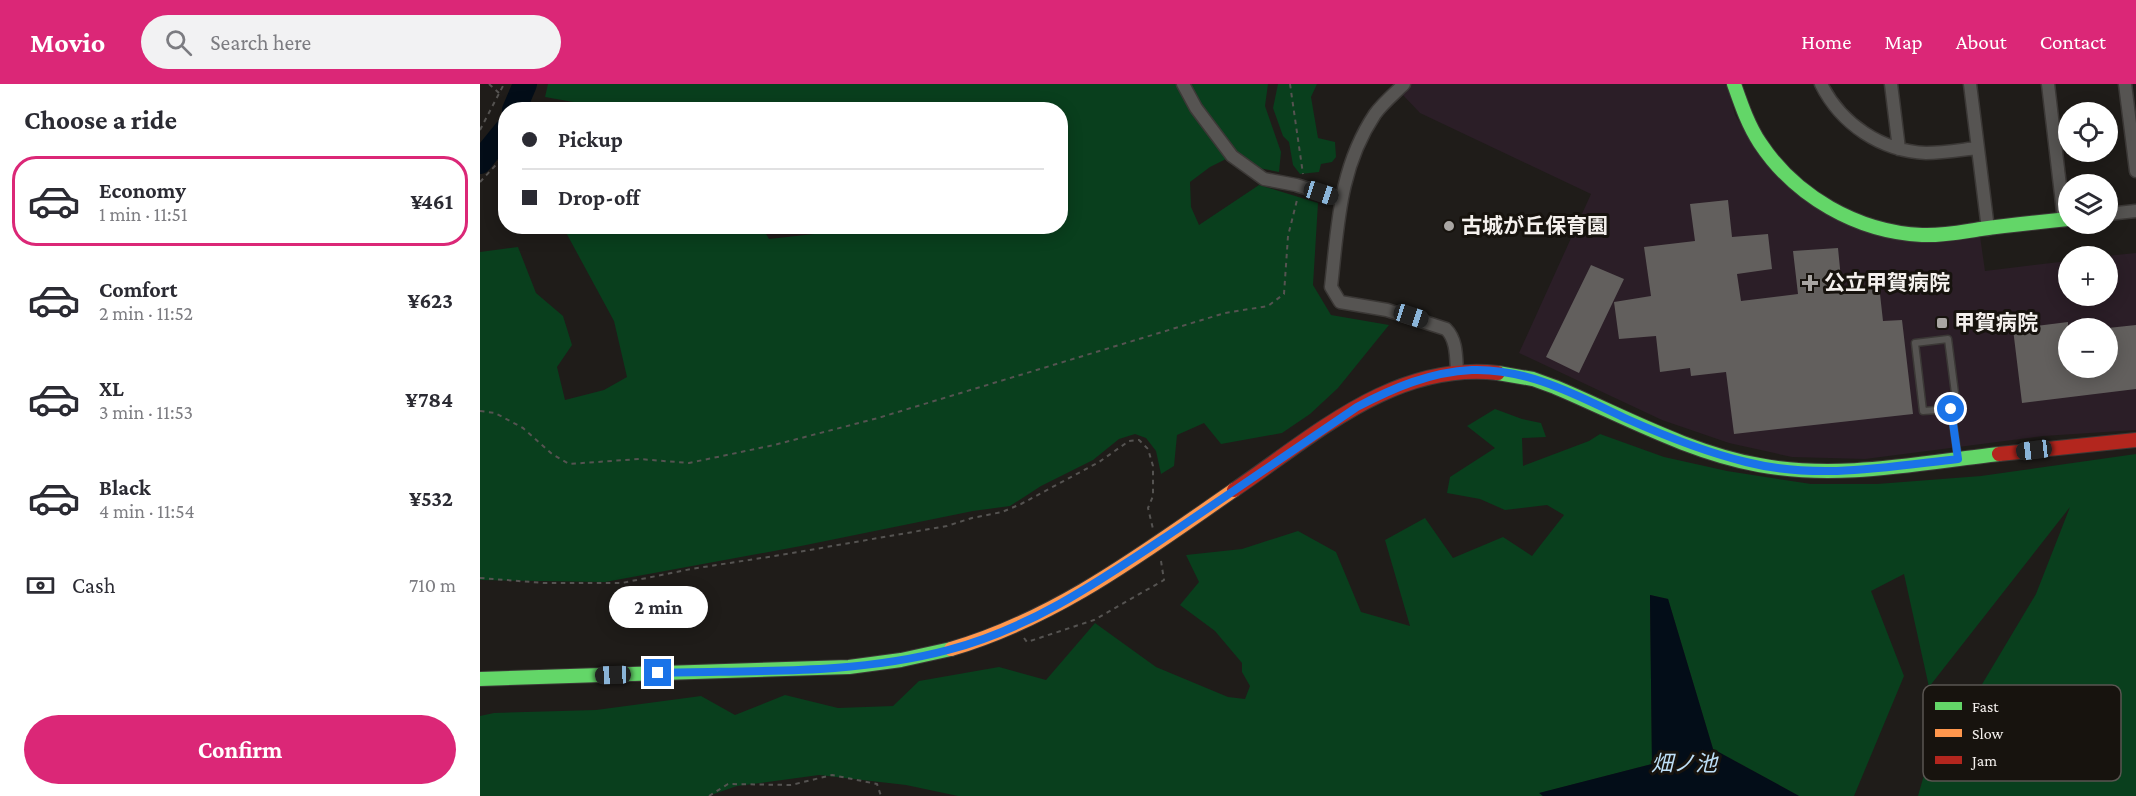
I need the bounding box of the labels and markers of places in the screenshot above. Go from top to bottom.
place label: 古城が丘保育園 [1461,214,1608,238]
marker: 古城が丘保育園 [1442,219,1456,233]
place label: 公立甲賀病院 [1824,271,1950,295]
marker: 公立甲賀病院 [1801,274,1819,292]
place label: 甲賀病院 [1954,311,2038,335]
marker: 甲賀病院 [1935,316,1949,330]

